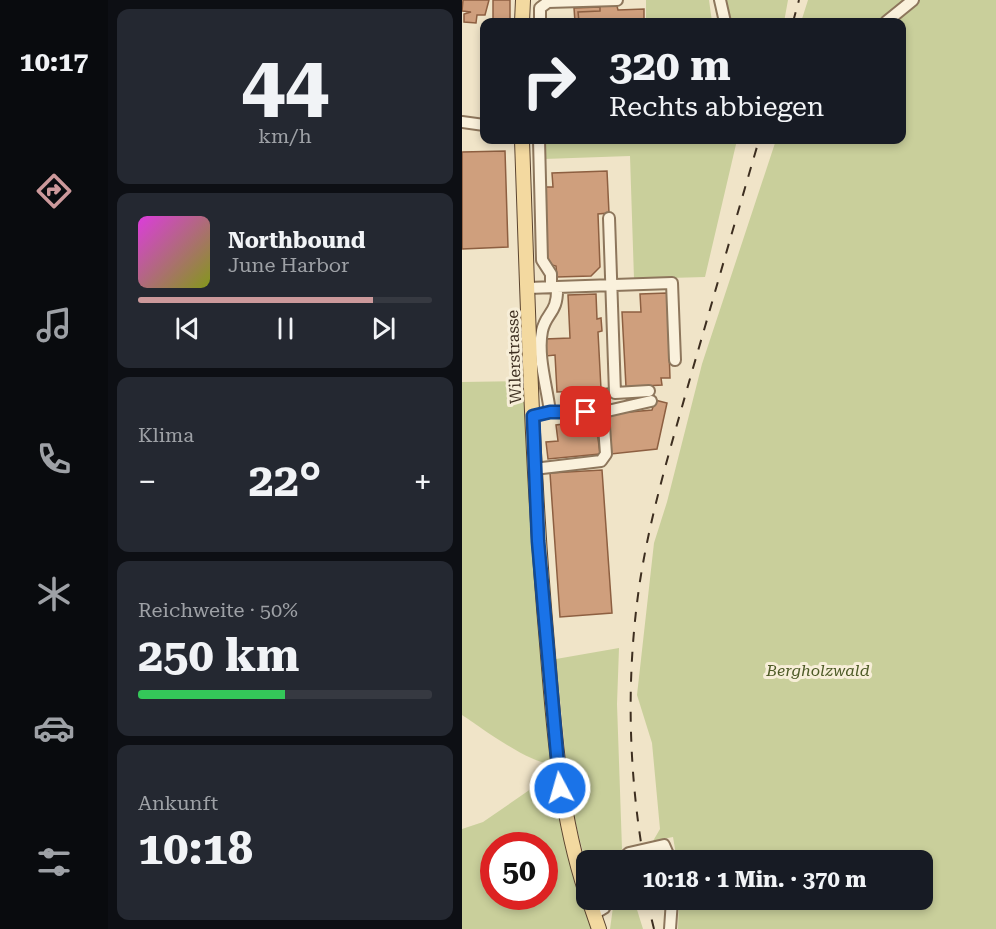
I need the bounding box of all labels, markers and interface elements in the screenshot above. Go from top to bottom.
text: 44 [241,39,329,130]
text: 320 m [609,41,731,90]
icon: right [510,42,588,120]
text: 10:17 [20,46,88,78]
text: Rechts abbiegen [609,91,824,123]
text: km/h [258,124,312,148]
icon: directions [33,170,75,212]
text: Northbound [228,228,366,253]
text: June Harbor [228,253,349,277]
icon: music [33,304,75,346]
street label: Wilerstrasse [503,309,525,404]
icon: previous [171,312,204,345]
icon: pause [269,312,302,345]
icon: next [367,312,400,345]
pin [560,386,611,437]
icon: arrive [569,395,602,428]
text: Klima [138,423,194,447]
icon: phone [33,438,75,480]
text: 22° [249,454,321,507]
text: − [138,462,156,501]
text: + [414,462,432,501]
icon: climate [33,573,75,615]
text: Reichweite · 50% [138,598,298,622]
text: 250 km [138,629,299,682]
park label: Bergholzwald [765,661,870,680]
icon: car [33,707,75,749]
position arrow [528,756,592,820]
text: Ankunft [138,791,218,815]
text: 10:18 [138,822,253,875]
speed limit sign: 50 [480,832,558,910]
icon: filters [33,841,75,883]
text: 10:18 · 1 Min. · 370 m [642,867,867,892]

